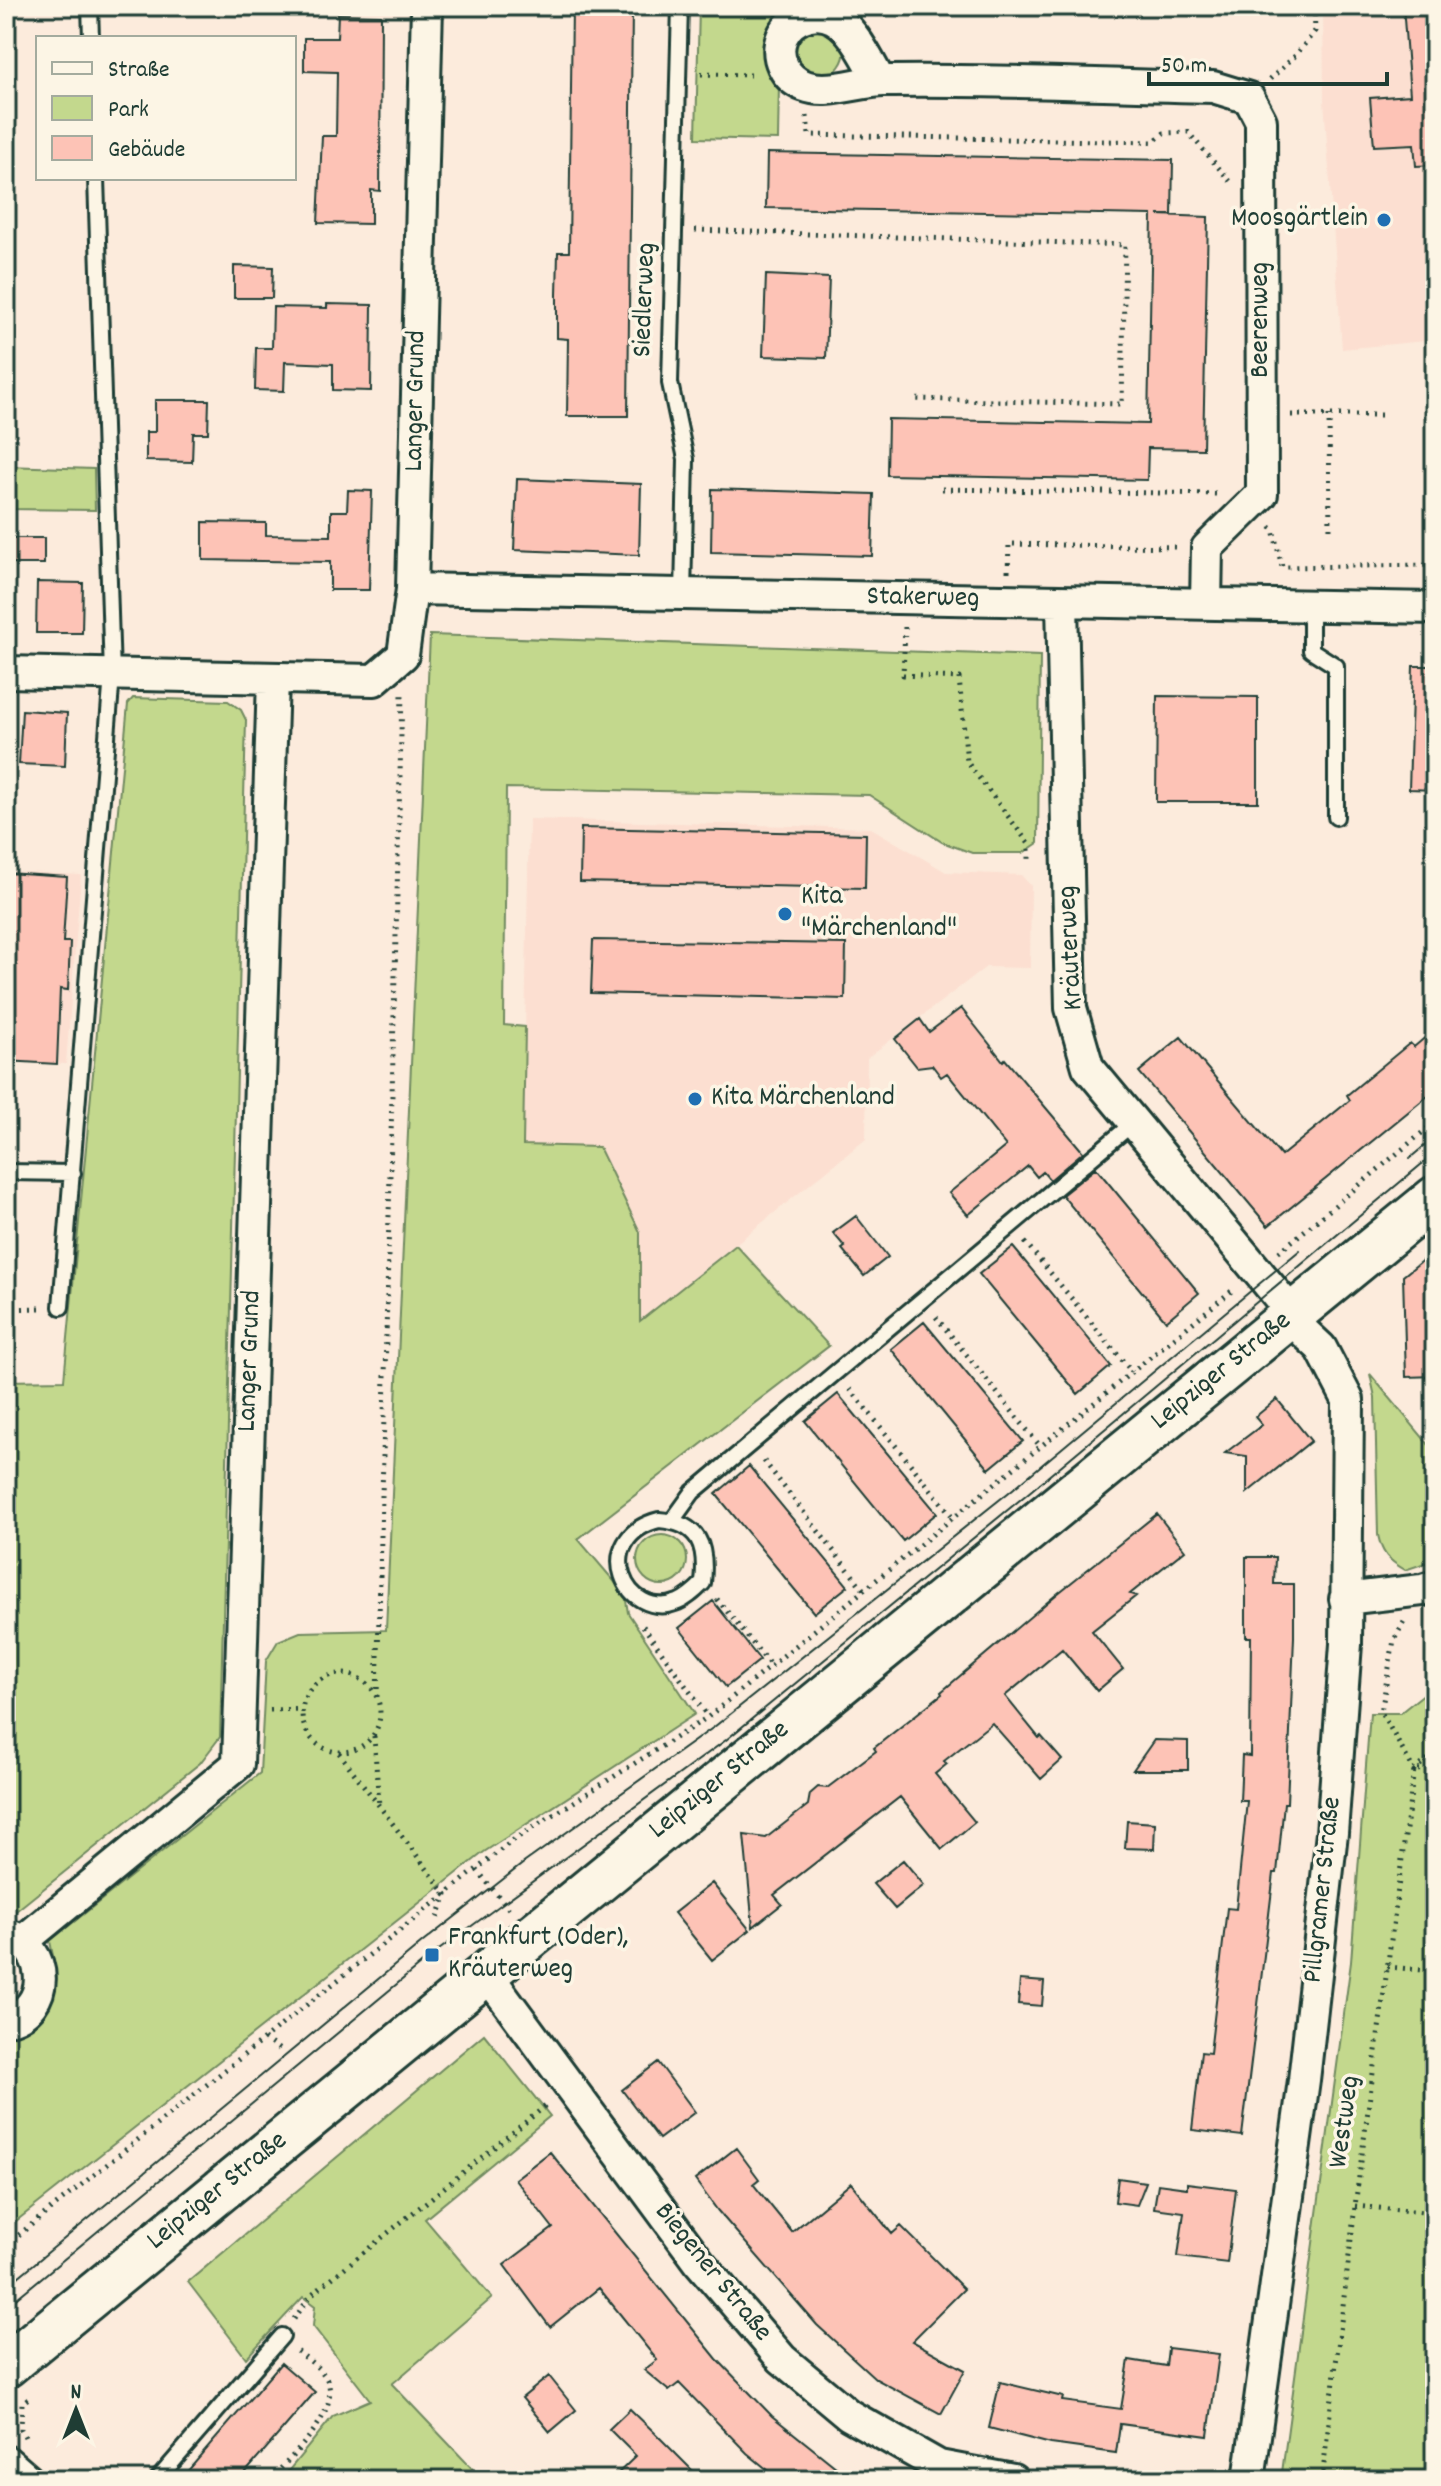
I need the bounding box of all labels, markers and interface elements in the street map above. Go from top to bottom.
legend [36,36,296,180]
scale bar [1149,36,1387,86]
text: 50 m [1161,50,1207,84]
text: Straße [108,54,170,88]
text: Park [108,94,149,128]
text: Gebäude [108,134,185,168]
place label: Moosgärtlein [1231,200,1368,240]
marker: Moosgärtlein [1375,211,1393,229]
street label: Siedlerweg [624,242,668,358]
street label: Beerenweg [1242,262,1282,378]
street label: Langer Grund [396,330,438,472]
street label: Stakerweg [866,578,980,620]
place label: Kita "Märchenland" [801,878,957,950]
street label: Kräuterweg [1049,885,1095,1011]
marker: Kita "Märchenland" [776,905,794,923]
place label: Kita Märchenland [711,1079,895,1119]
marker: Kita Märchenland [686,1090,704,1108]
street label: Langer Grund [229,1290,273,1432]
street label: Leipziger Straße [1143,1303,1301,1441]
street label: Leipziger Straße [641,1712,799,1850]
street label: Pillgramer Straße [1294,1795,1354,1985]
place label: Frankfurt (Oder), Kräuterweg [448,1919,629,1991]
marker: Frankfurt (Oder), Kräuterweg [423,1946,441,1964]
street label: Westweg [1320,2073,1372,2171]
street label: Leipziger Straße [139,2123,297,2261]
street label: Biegener Straße [643,2195,781,2351]
north arrow [36,2370,116,2450]
text: N [71,2378,82,2409]

